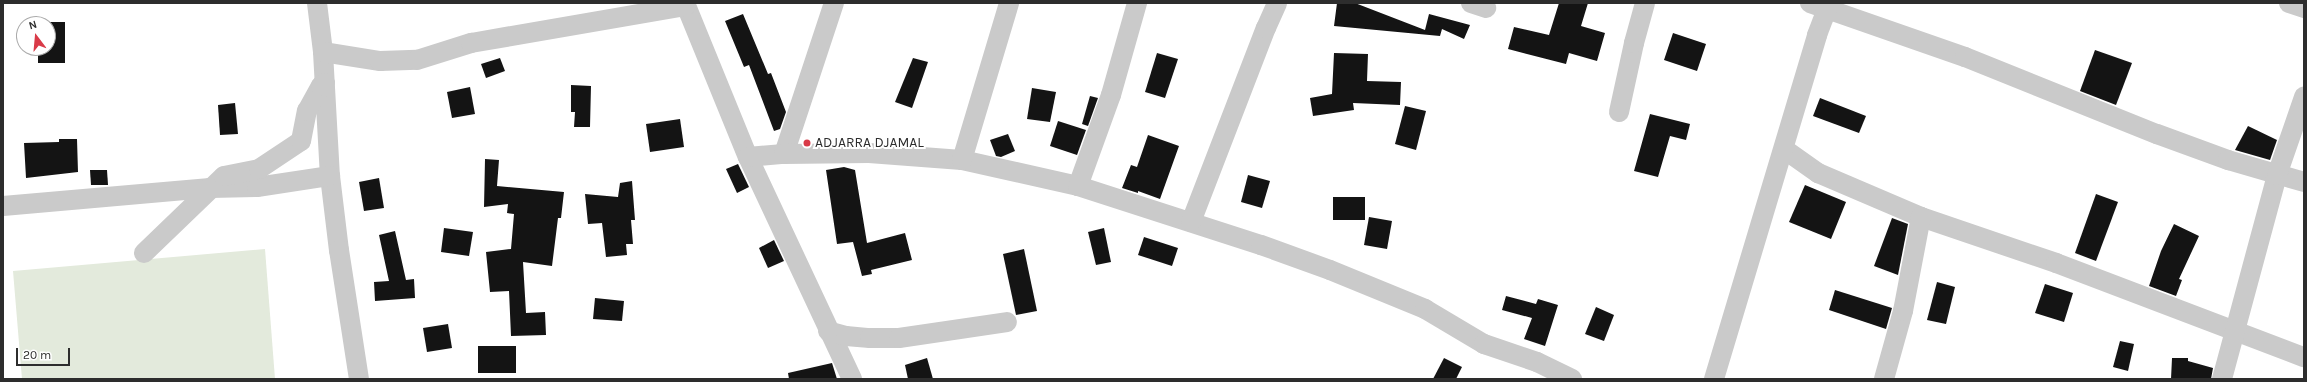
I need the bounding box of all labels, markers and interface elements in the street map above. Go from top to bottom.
north arrow [16,16,56,56]
text: N [27,18,38,32]
place label: ADJARRA DJAMAL [815,135,924,151]
marker: ADJARRA DJAMAL [802,138,812,148]
scale bar [18,340,72,366]
text: 20 m [23,348,51,362]

